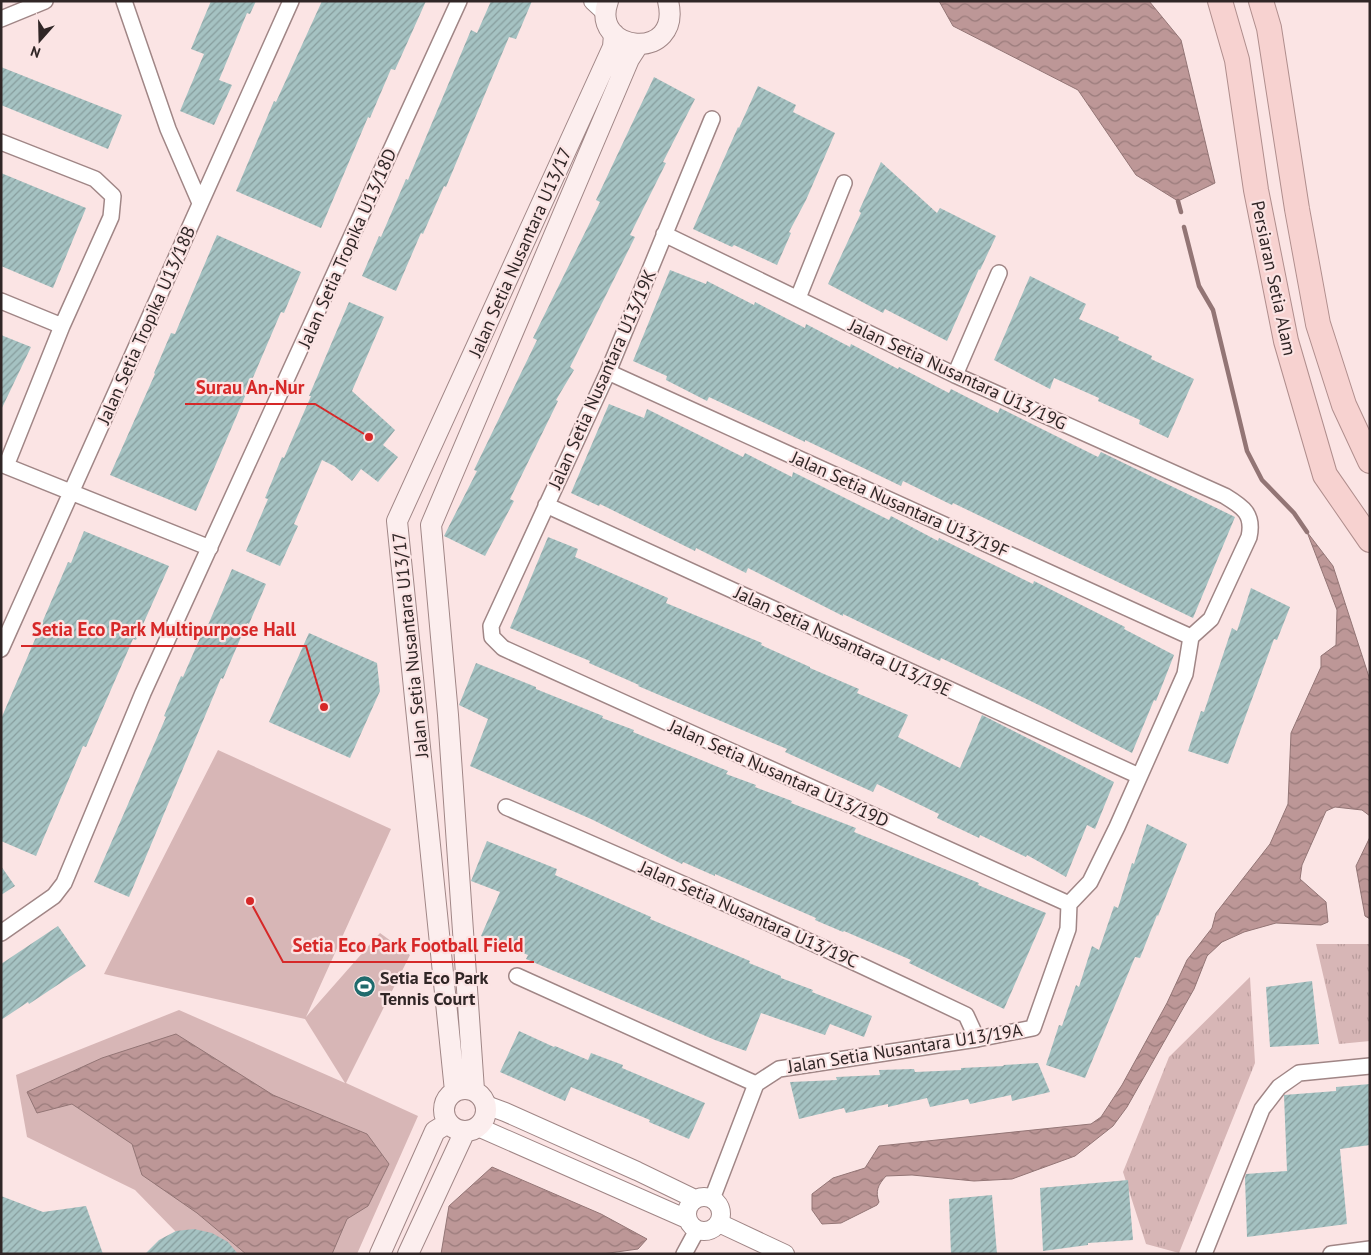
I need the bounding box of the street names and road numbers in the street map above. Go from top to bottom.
street label: Jalan Setia Nusantara U13/17 [463,144,577,361]
street label: Jalan Setia Tropika U13/18D [292,145,401,352]
street label: Persiaran Setia Alam [1246,198,1302,358]
street label: Jalan Setia Tropika U13/18B [91,222,200,429]
street label: Jalan Setia Nusantara U13/19K [543,266,661,493]
street label: Jalan Setia Nusantara U13/19G [844,313,1071,435]
street label: Jalan Setia Nusantara U13/19F [787,445,1013,563]
street label: Jalan Setia Nusantara U13/17 [387,531,433,760]
street label: Jalan Setia Nusantara U13/19E [730,580,955,701]
street label: Jalan Setia Nusantara U13/19D [664,714,893,832]
street label: Jalan Setia Nusantara U13/19C [635,855,862,973]
street label: Jalan Setia Nusantara U13/19A [785,1018,1024,1078]

